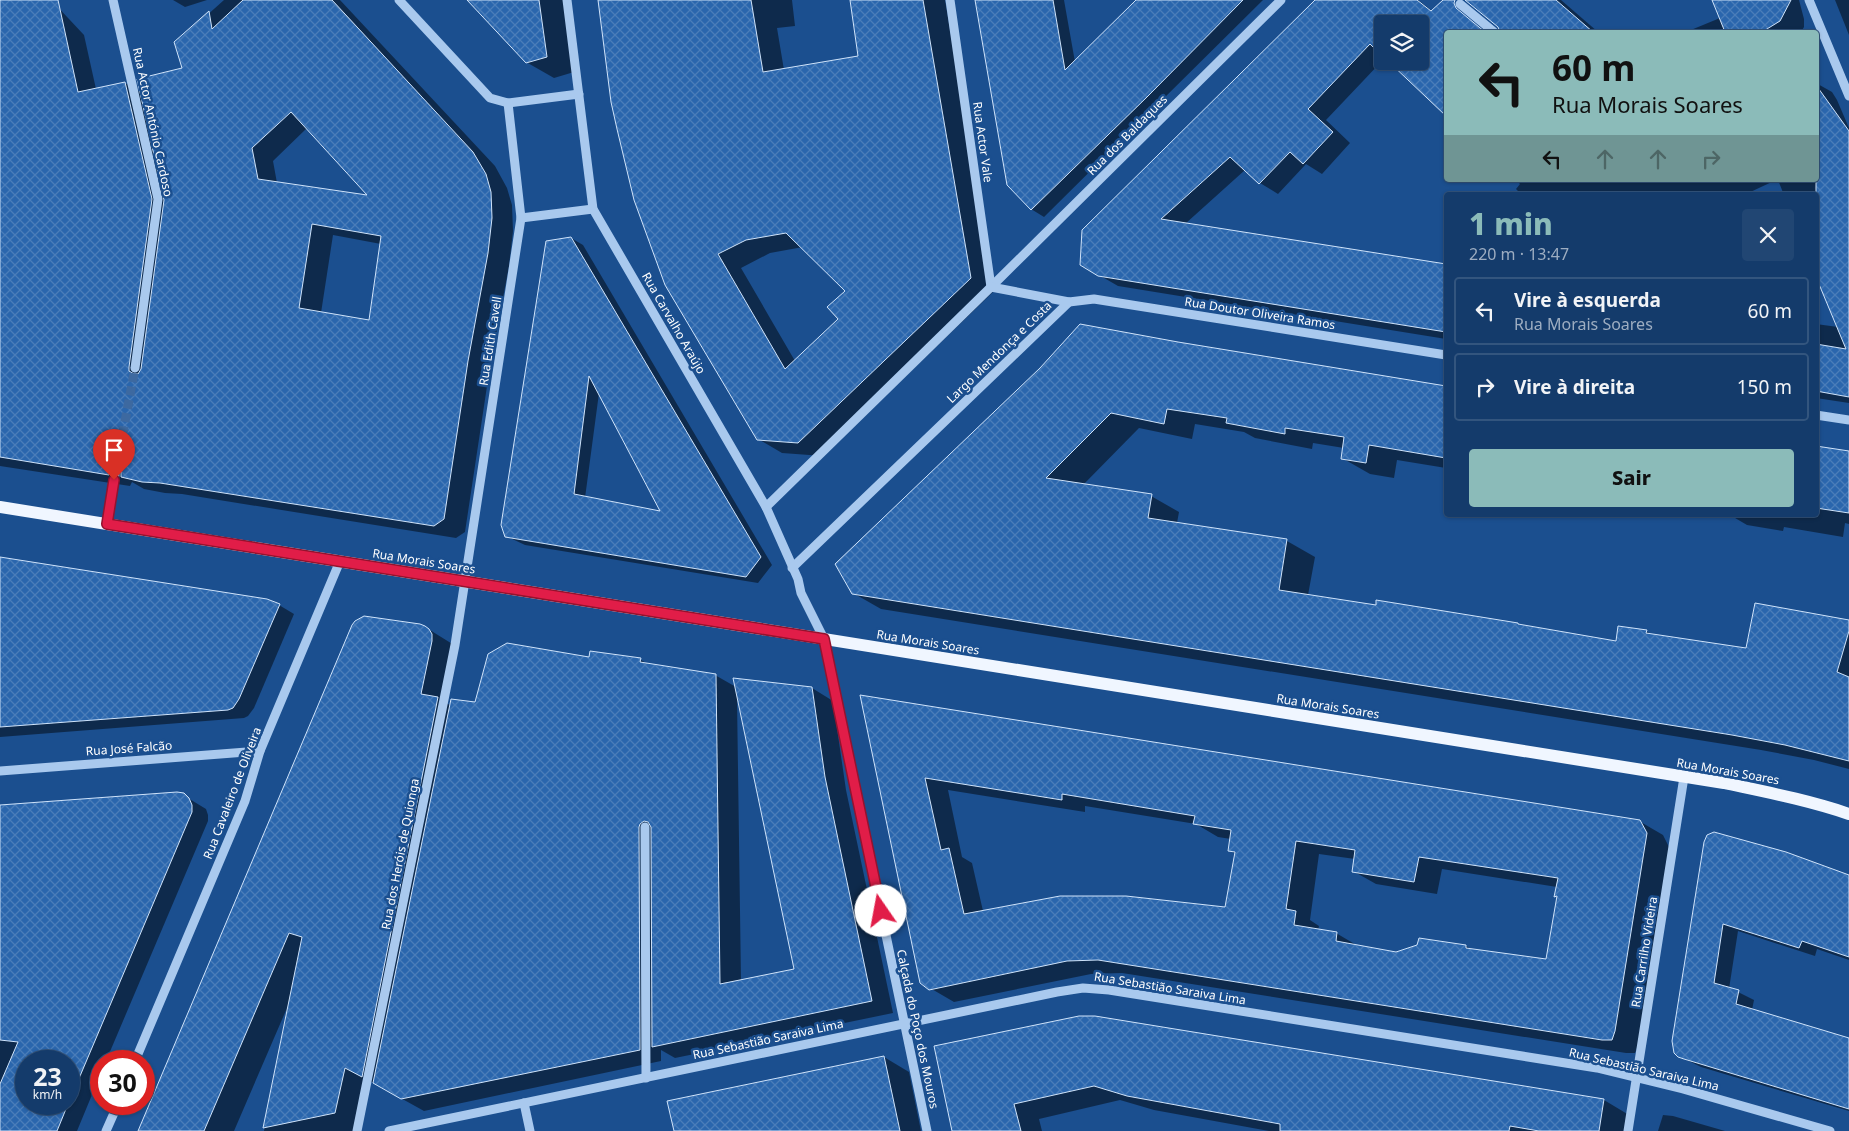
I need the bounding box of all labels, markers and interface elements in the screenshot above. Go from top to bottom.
map controls [1374,15,1429,70]
button: layers [1374,15,1429,70]
text: 60 m [1552,44,1635,91]
street label: Rua Actor António Cardoso [129,46,177,198]
icon: left [1469,50,1534,115]
text: Rua Morais Soares [1552,89,1743,119]
street label: Rua dos Baldaques [1083,91,1171,179]
street label: Rua Actor Vale [969,101,997,184]
icon: left [1538,145,1566,173]
icon: ahead [1591,145,1619,173]
icon: ahead [1644,145,1672,173]
icon: right [1697,145,1725,173]
text: 1 min [1469,203,1553,244]
button: close [1742,209,1794,261]
text: 220 m · 13:47 [1469,243,1569,265]
street label: Rua Carvalho Araújo [638,269,710,377]
text: Vire à esquerda [1514,287,1661,313]
street label: Rua Doutor Oliveira Ramos [1183,293,1337,333]
street label: Rua Edith Cavell [475,295,505,387]
street label: Largo Mendonça e Costa [943,297,1055,407]
icon: left [1471,297,1499,325]
text: 60 m [1748,298,1792,324]
text: Rua Morais Soares [1514,313,1653,335]
icon: right [1471,373,1499,401]
text: Vire à direita [1514,374,1635,400]
text: 150 m [1737,374,1792,400]
pin [93,429,135,480]
icon: arrive [100,436,128,464]
button: Sair [1469,449,1794,507]
street label: Rua Morais Soares [371,544,477,578]
street label: Rua Morais Soares [875,625,981,659]
street label: Rua Morais Soares [1275,689,1381,723]
street label: Rua Cavaleiro de Oliveira [199,725,265,861]
street label: Rua José Falcão [85,736,173,760]
street label: Rua Morais Soares [1675,754,1781,788]
street label: Rua dos Heróis de Quionga [377,777,423,931]
position arrow [854,884,906,936]
street label: Rua Carrilho Videira [1627,895,1661,1009]
street label: Calçada do Poço dos Mouros [893,948,943,1110]
street label: Rua Sebastião Saraiva Lima [1093,968,1247,1008]
street label: Rua Sebastião Saraiva Lima [691,1015,845,1063]
street label: Rua Sebastião Saraiva Lima [1567,1043,1721,1095]
speed limit sign: 30 [90,1050,155,1115]
text: 23 [33,1059,62,1093]
text: km/h [33,1086,62,1103]

